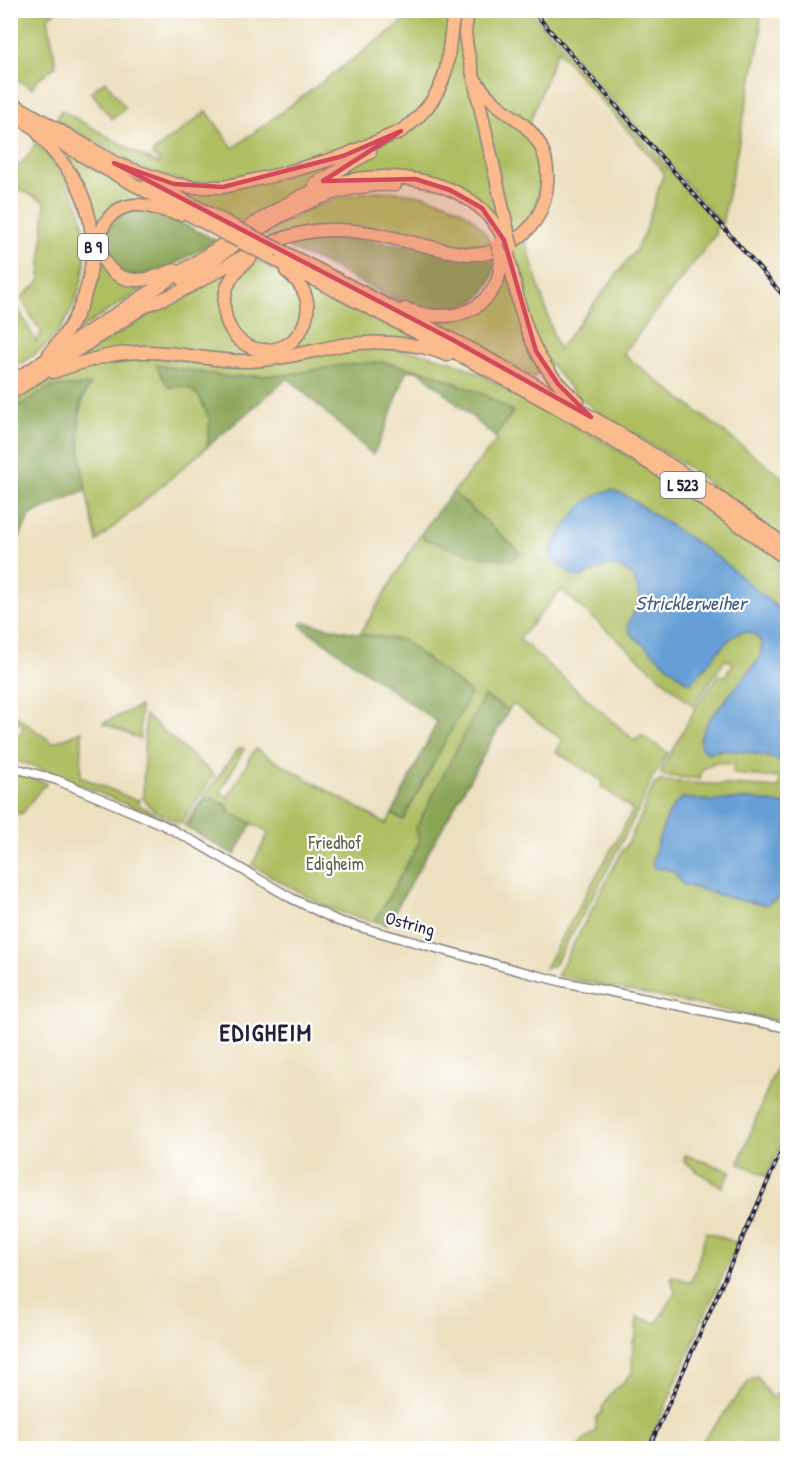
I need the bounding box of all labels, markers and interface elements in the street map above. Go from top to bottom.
road number: B 9 [78,234,108,260]
road number: L 523 [660,472,706,498]
water label: Stricklerweiher [635,589,749,616]
park label: Friedhof Edigheim [306,830,364,876]
street label: Ostring [383,905,438,942]
district label: EDIGHEIM [220,1016,312,1048]

